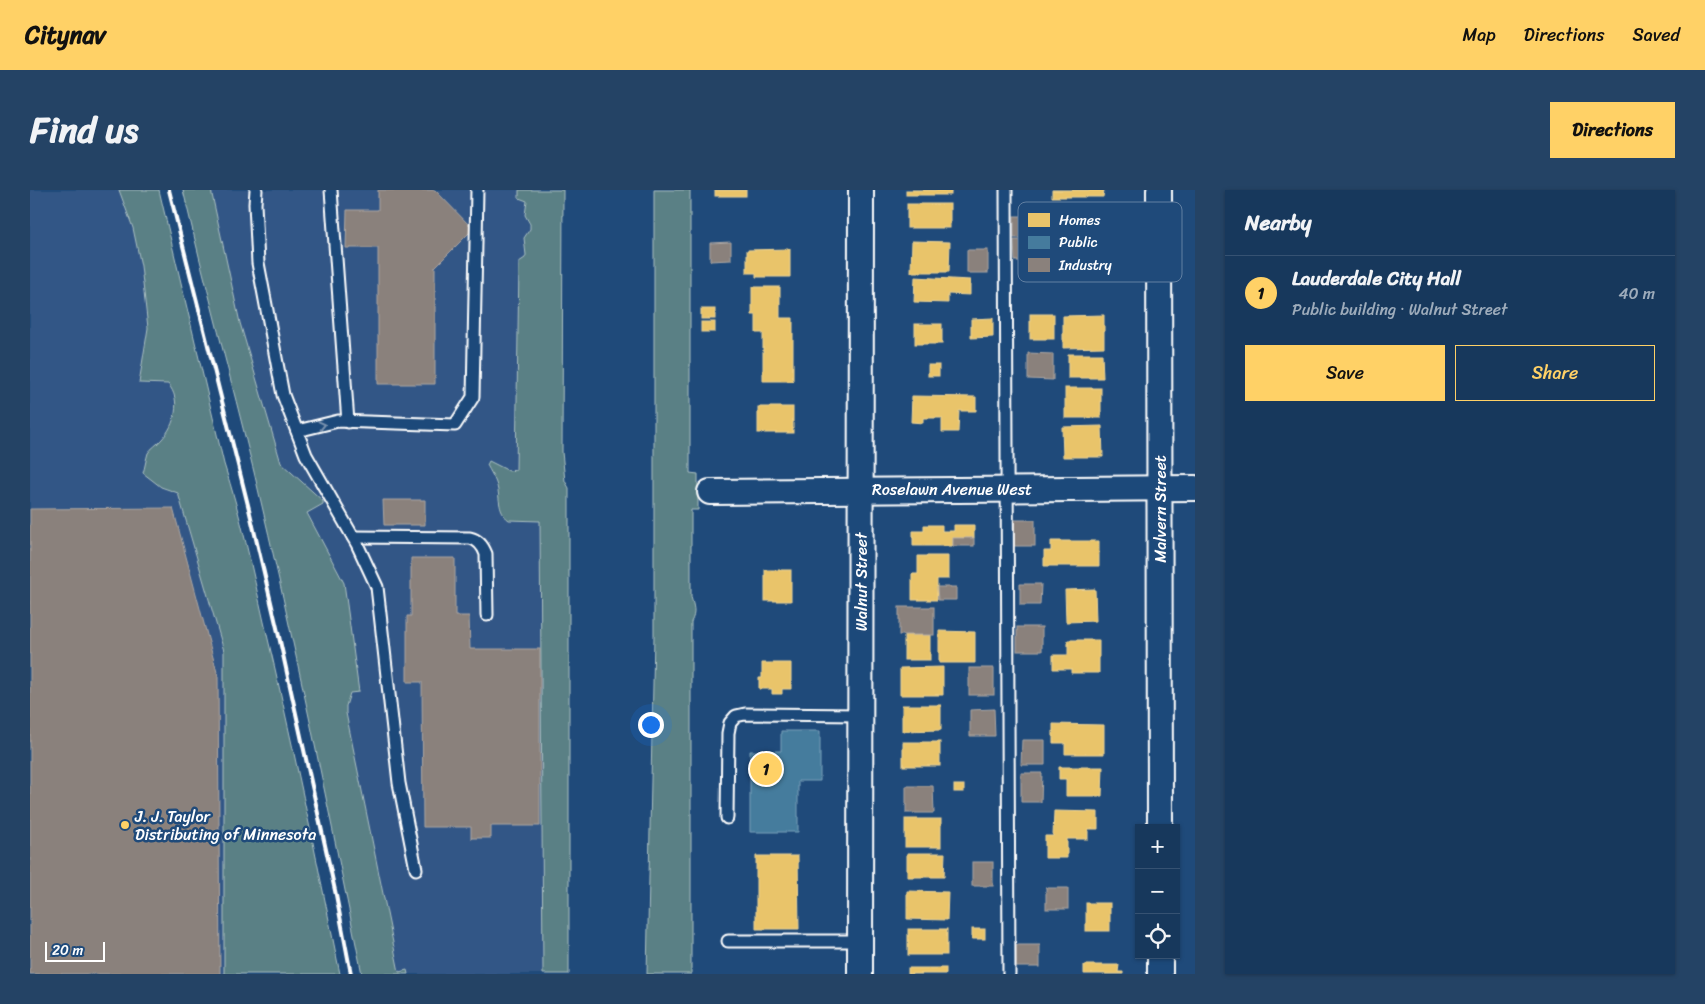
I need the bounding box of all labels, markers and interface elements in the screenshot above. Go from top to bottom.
text: Citynav [25,14,106,56]
text: Map [1463,19,1496,51]
text: Directions [1524,19,1605,51]
text: Saved [1633,19,1680,51]
text: Find us [30,99,138,161]
button: Directions [1550,102,1675,158]
legend [1018,202,1182,282]
text: Nearby [1245,204,1311,242]
text: Homes [1059,208,1101,233]
text: Public [1059,230,1098,255]
text: Industry [1058,253,1113,278]
text: Lauderdale City Hall [1292,262,1461,295]
text: 1 [1258,279,1264,308]
text: 40 m [1618,279,1655,308]
text: Public building · Walnut Street [1292,295,1507,324]
button: Save [1245,345,1445,401]
button: Share [1455,345,1655,401]
one-way arrow [318,420,327,431]
street label: Malvern Street [1146,455,1175,563]
street label: Roselawn Avenue West [872,475,1032,504]
street label: Walnut Street [847,532,876,631]
your location [638,712,664,738]
pin: 1 [750,750,782,788]
place label: J. J. Taylor Distributing of Minnesota [134,802,316,849]
marker: J. J. Taylor Distributing of Minnesota [119,819,131,831]
map controls [1135,824,1180,959]
button: + [1135,824,1180,869]
button: − [1135,869,1180,914]
button: locate [1135,914,1180,959]
text: 20 m [52,938,83,963]
scale bar [45,939,105,962]

